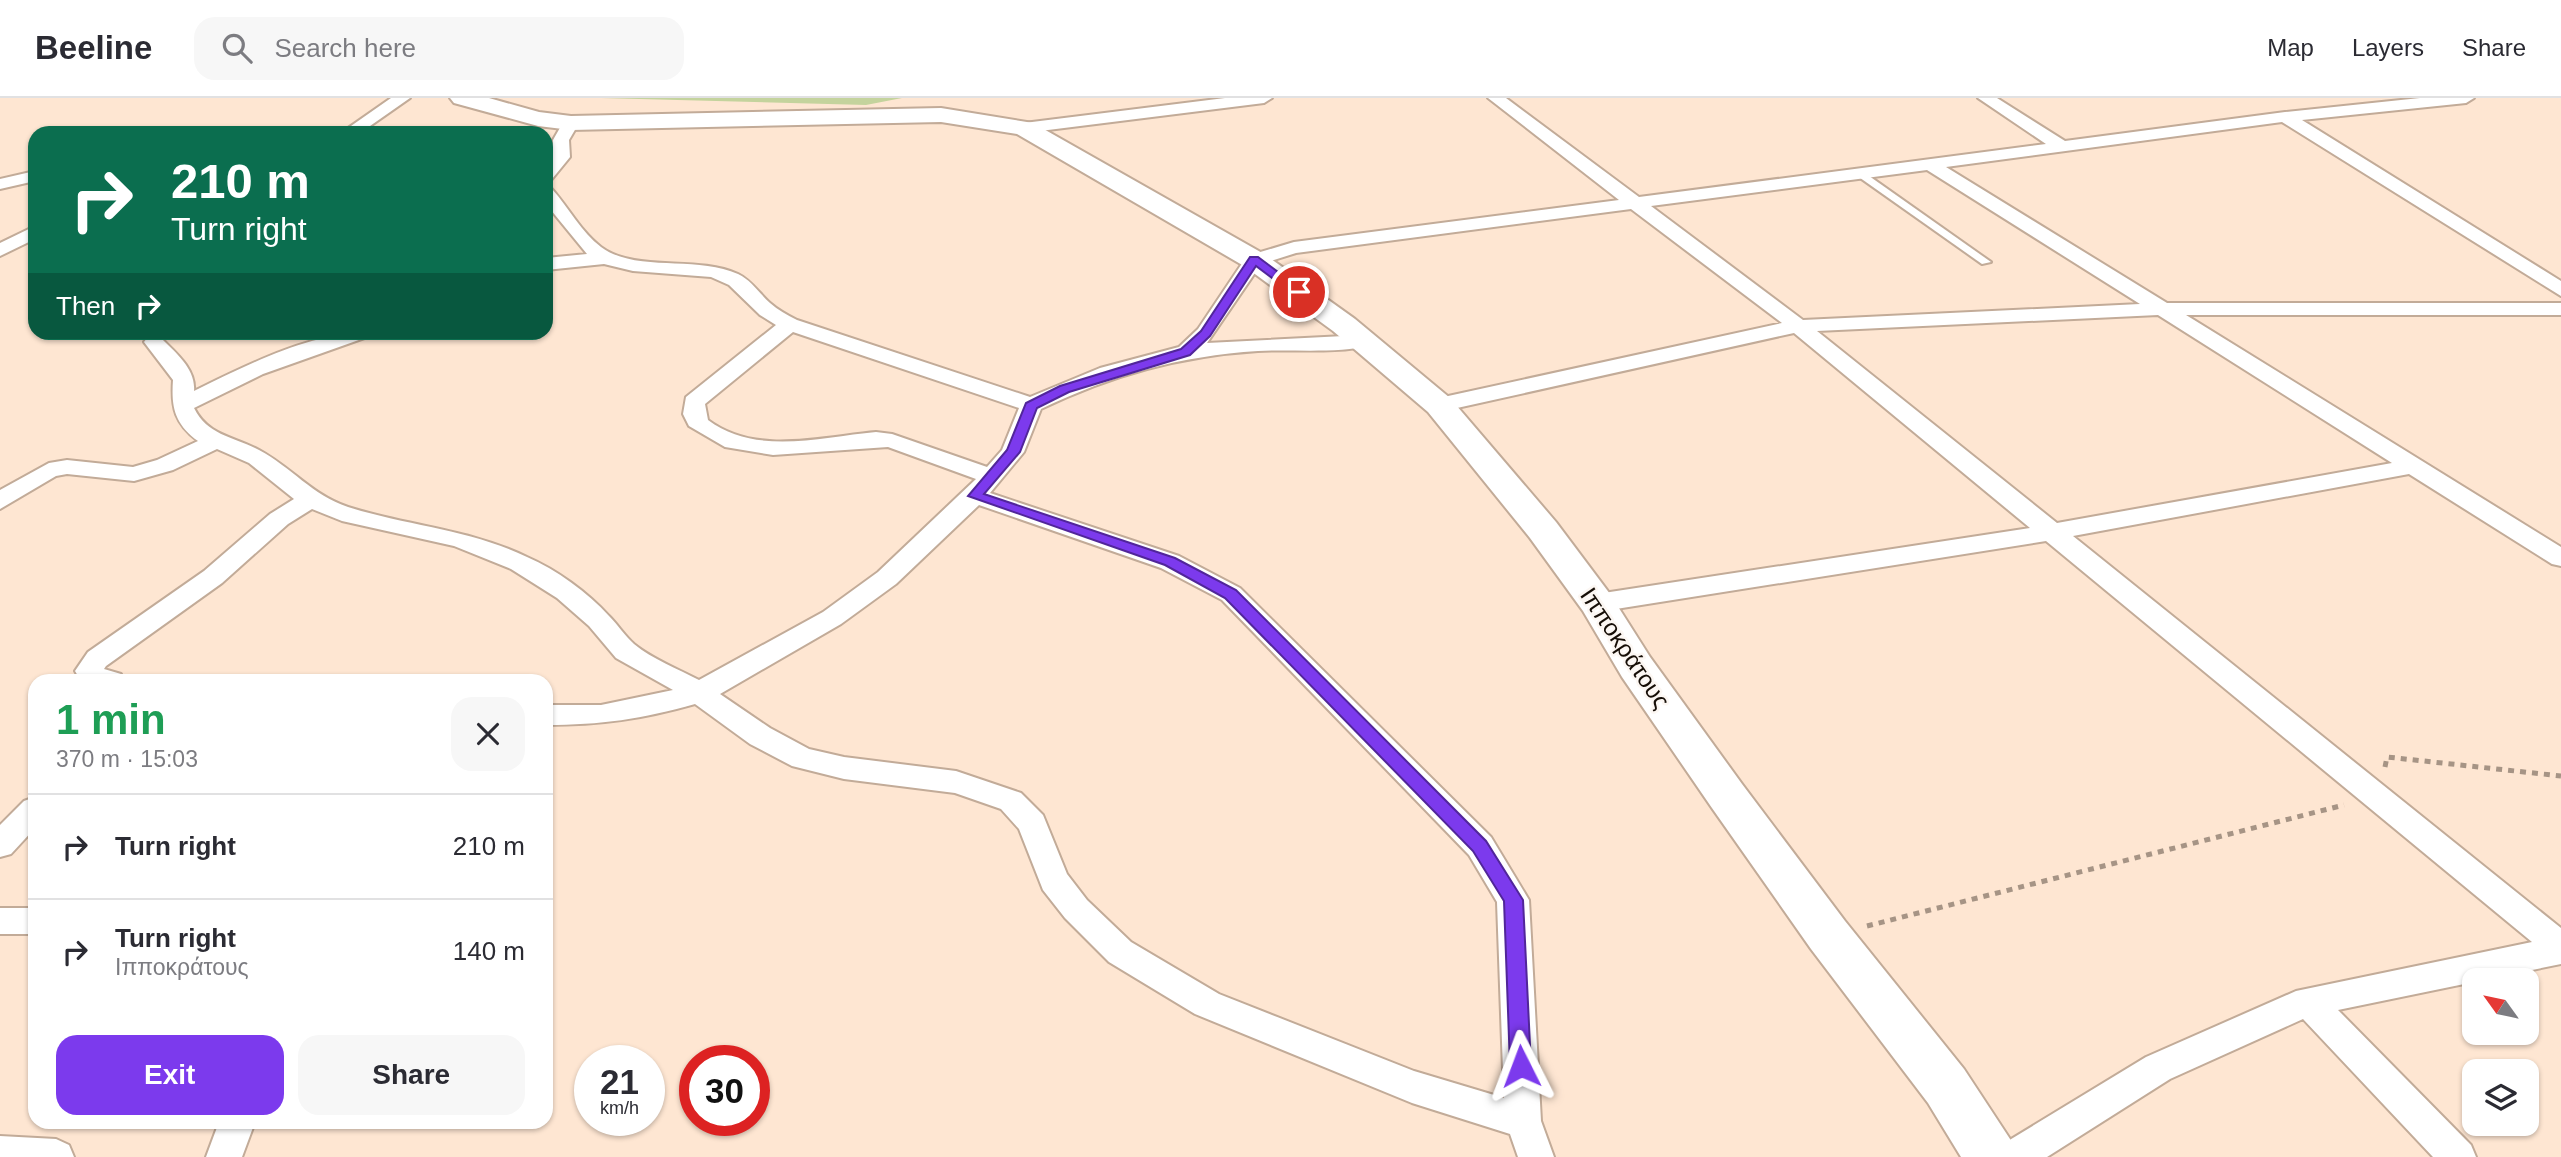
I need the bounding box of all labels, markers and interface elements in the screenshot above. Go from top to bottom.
search box [194,17,684,80]
text: Beeline [35,29,152,66]
icon: search [218,29,256,67]
text: Search here [274,33,416,63]
text: Map [2267,34,2314,61]
text: Layers [2352,34,2424,61]
text: Share [2462,34,2526,61]
icon: right [56,154,147,245]
text: 210 m [171,154,310,208]
text: Turn right [171,211,307,247]
pin [1269,262,1329,322]
icon: arrive [1280,273,1318,311]
icon: right [129,287,167,325]
text: Then [56,291,115,321]
street label: Ιπποκράτους [1575,582,1676,713]
text: 1 min [56,696,166,743]
button: close [451,697,525,771]
text: 370 m · 15:03 [56,746,198,772]
icon: right [56,828,94,866]
text: Turn right [115,831,236,861]
text: 210 m [453,831,525,861]
text: Turn right [115,923,236,953]
icon: right [56,933,94,971]
text: 140 m [453,936,525,966]
text: Ιπποκράτους [115,954,249,980]
north arrow [2462,968,2539,1045]
map controls [2462,968,2539,1136]
position arrow [1484,1029,1558,1103]
button: Exit [56,1035,284,1115]
button: Share [298,1035,525,1115]
speed limit sign: 30 [679,1045,770,1136]
button: layers [2462,1059,2539,1136]
text: 21 [600,1062,639,1101]
text: km/h [600,1098,639,1118]

